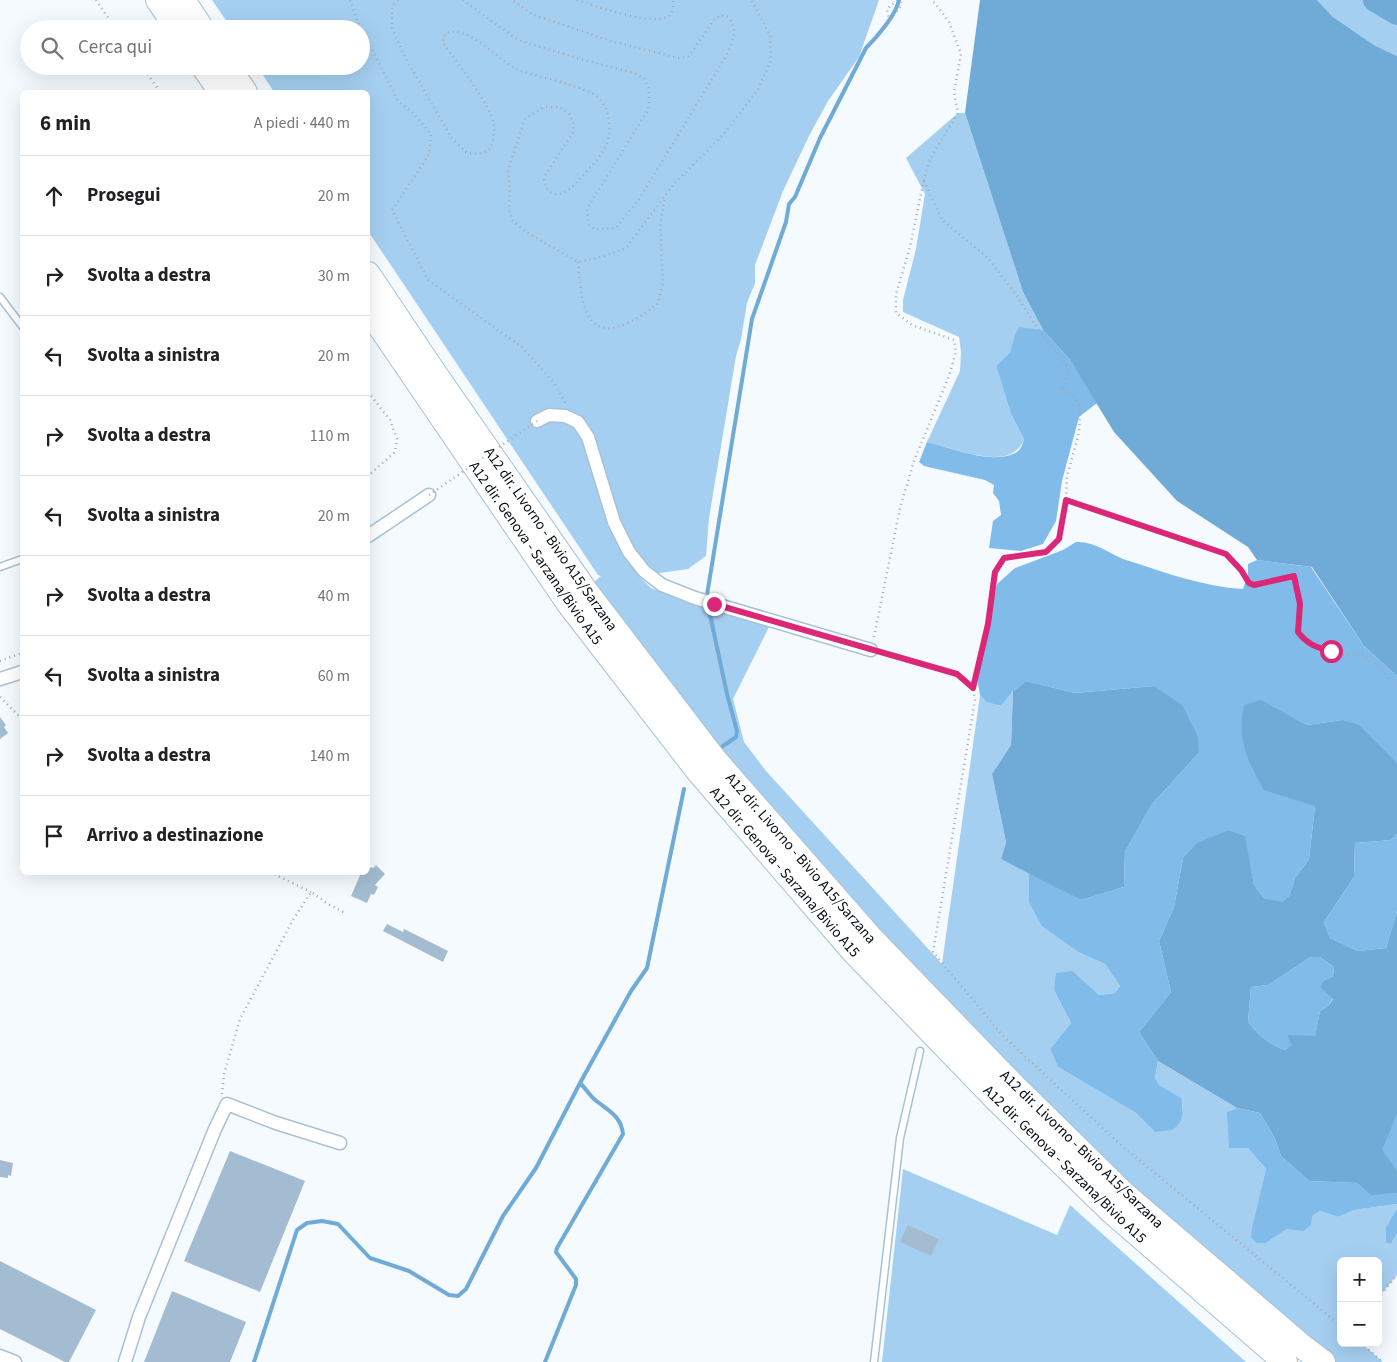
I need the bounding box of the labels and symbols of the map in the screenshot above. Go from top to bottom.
street label: A12 dir. Livorno - Bivio A15/Sarzana [479,443,622,635]
street label: A12 dir. Genova - Sarzana/Bivio A15 [464,457,607,649]
route end [703,593,726,616]
route start [1320,640,1343,663]
street label: A12 dir. Livorno - Bivio A15/Sarzana [720,768,881,948]
street label: A12 dir. Genova - Sarzana/Bivio A15 [705,783,865,962]
street label: A12 dir. Livorno - Bivio A15/Sarzana [995,1065,1168,1233]
street label: A12 dir. Genova - Sarzana/Bivio A15 [978,1080,1151,1248]

